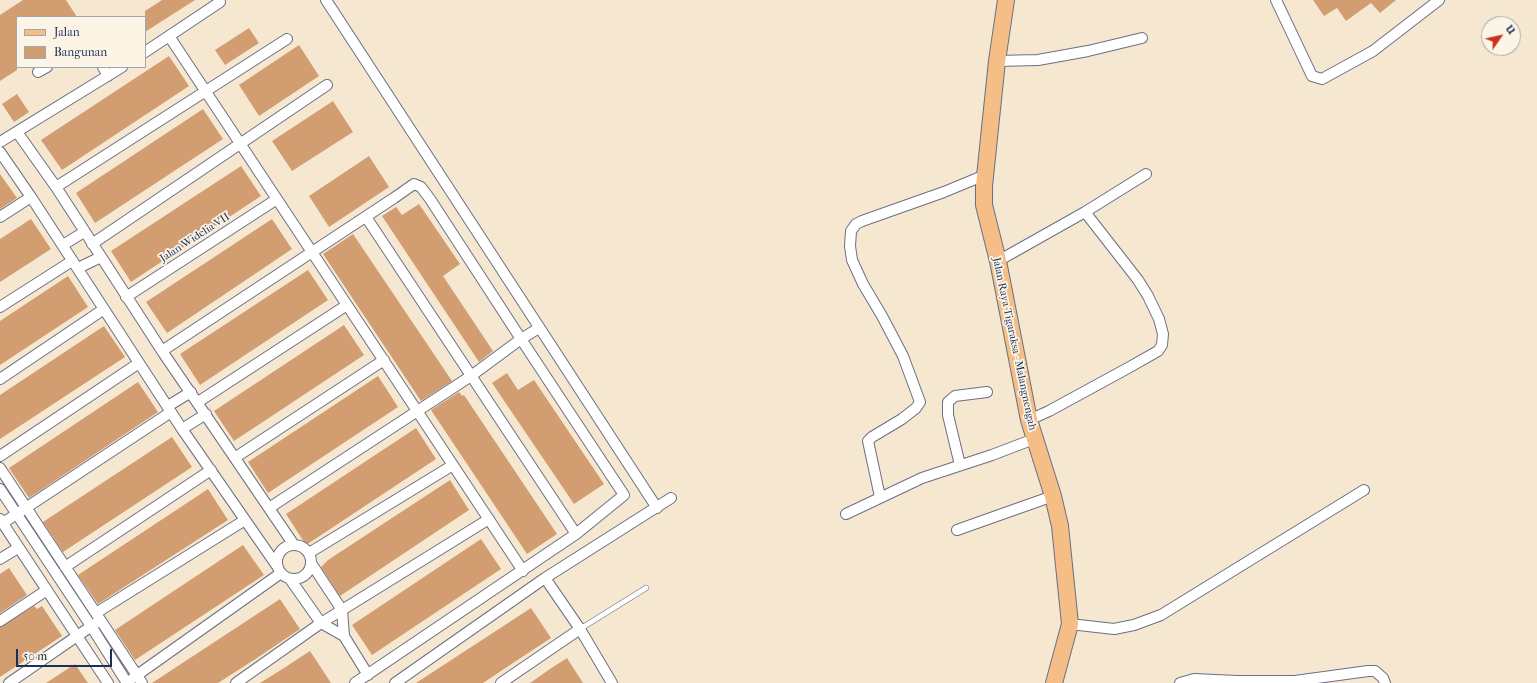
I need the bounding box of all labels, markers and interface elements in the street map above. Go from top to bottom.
legend [16,16,146,68]
north arrow [1481,16,1521,56]
text: U [1503,22,1518,37]
text: Jalan [54,25,80,39]
text: Bangunan [54,45,107,59]
street label: Jalan Widelia VII [158,211,232,265]
street label: Jalan Raya Tigaraksa - Malangnengah [989,256,1039,432]
scale bar [18,641,114,667]
text: 50 m [23,649,47,663]

